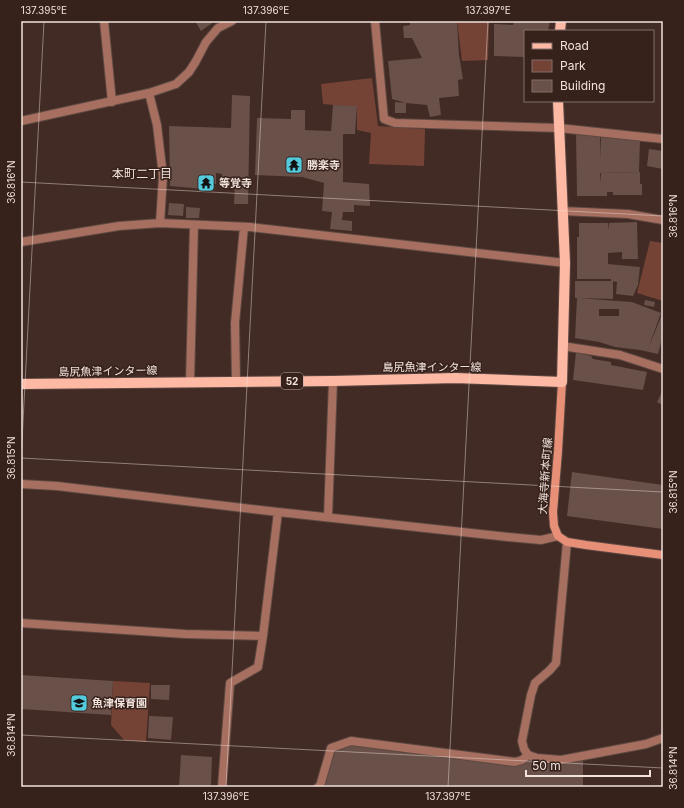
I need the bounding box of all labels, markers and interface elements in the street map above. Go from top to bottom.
text: 137.395°E [21,4,67,16]
text: 137.396°E [243,4,289,16]
text: 137.397°E [465,4,511,16]
legend [524,30,654,102]
text: Road [560,38,589,53]
text: Park [560,58,586,73]
text: Building [560,78,605,93]
temple icon: 勝楽寺 [284,155,304,175]
place label: 勝楽寺 [307,158,340,172]
text: 36.816°N [5,160,17,204]
district label: 本町二丁目 [112,166,172,181]
temple icon: 等覚寺 [196,173,216,193]
place label: 等覚寺 [219,176,252,190]
text: 36.816°N [667,194,679,238]
street label: 島尻魚津インター線 [383,360,482,374]
street label: 島尻魚津インター線 [58,363,158,379]
road number: 52 [281,373,303,389]
text: 36.815°N [5,436,17,480]
street label: 大海寺新本町線 [535,437,555,515]
text: 36.815°N [667,470,679,514]
school or university icon: 魚津保育園 [69,693,89,713]
place label: 魚津保育園 [92,696,147,710]
text: 36.814°N [5,713,17,757]
text: 36.814°N [667,746,679,790]
scale bar [526,752,650,778]
text: 50 m [532,758,561,773]
text: 137.396°E [203,790,249,802]
text: 137.397°E [425,790,471,802]

